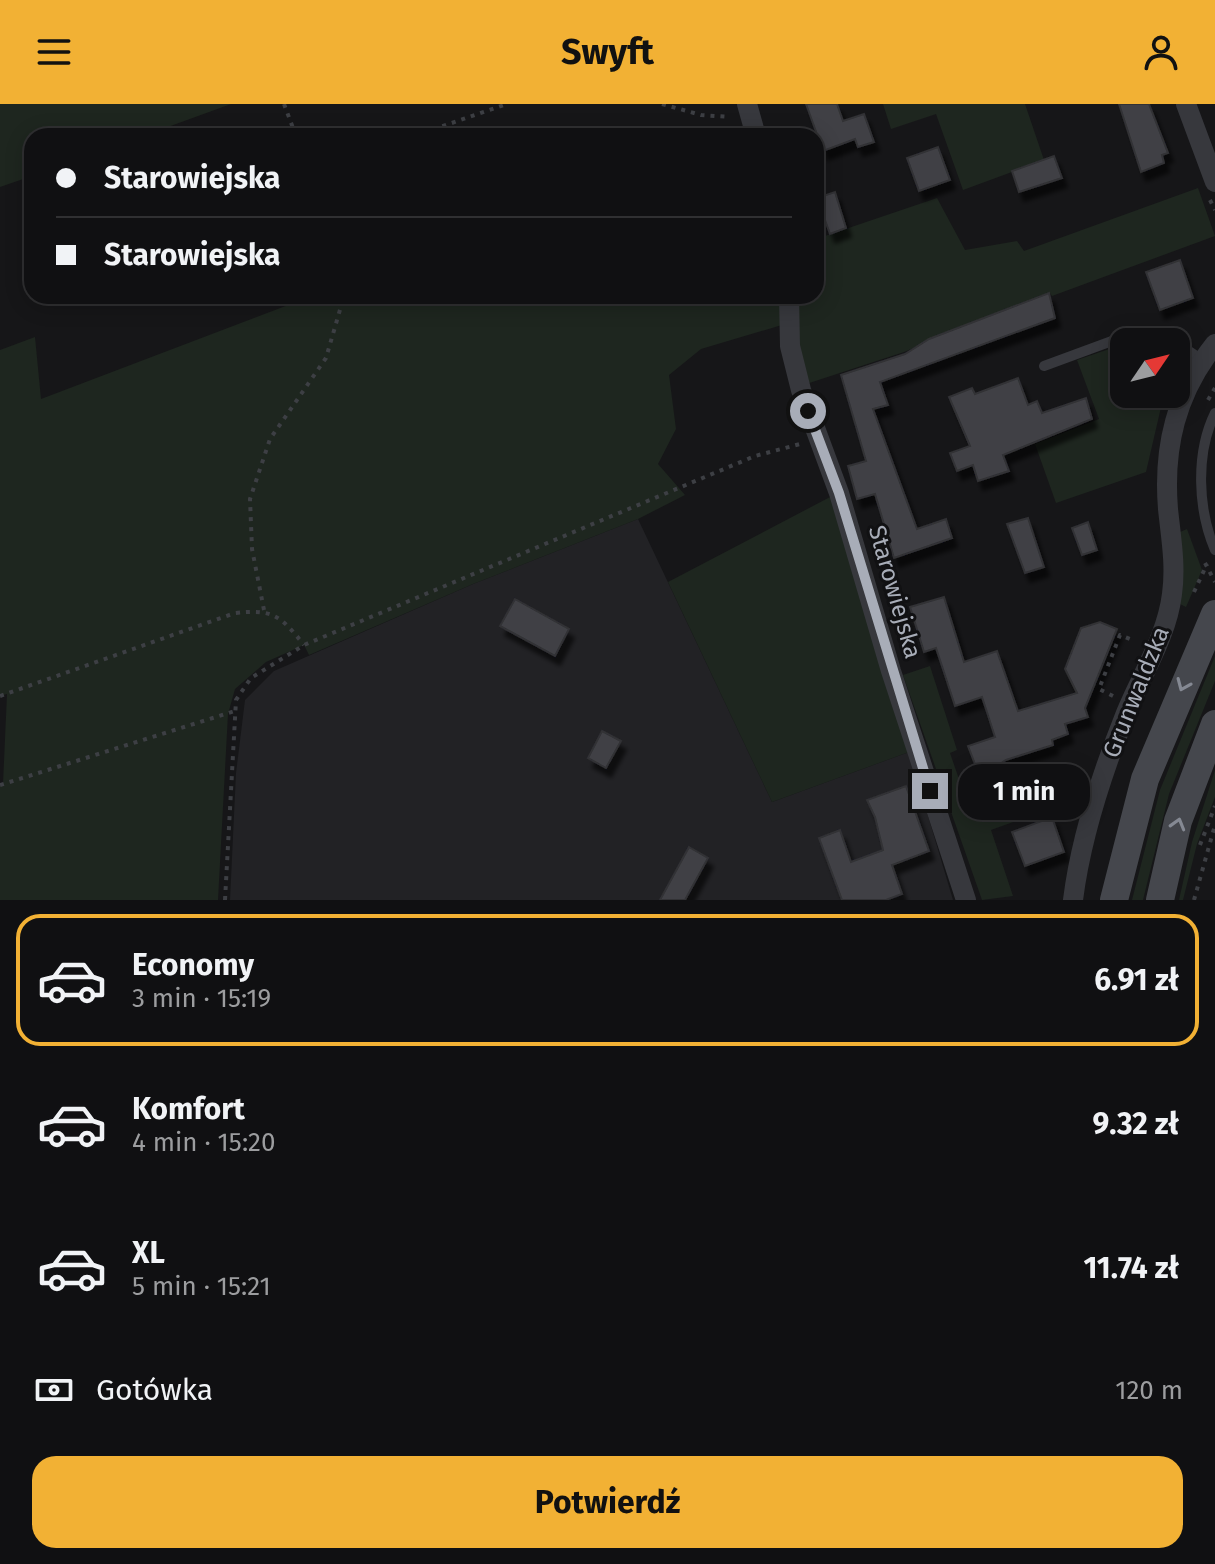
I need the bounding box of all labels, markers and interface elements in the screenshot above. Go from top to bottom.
icon: menu [32,30,76,74]
text: Swyft [561,30,654,74]
icon: person [1139,30,1183,74]
text: Starowiejska [104,160,280,196]
text: Starowiejska [104,237,280,273]
north arrow [1110,328,1190,408]
map controls [1110,328,1190,408]
route start [790,393,826,429]
street label: Starowiejska [863,522,927,662]
street label: Grunwaldzka [1097,622,1175,762]
one-way arrow [1177,677,1193,691]
callout: 1 min [958,763,1090,819]
route end [912,773,948,809]
text: 1 min [993,776,1055,807]
one-way arrow [1169,818,1185,832]
icon: car [36,944,108,1016]
text: Economy [132,947,254,983]
text: 6.91 zł [1094,962,1179,998]
text: 3 min · 15:19 [132,983,271,1014]
icon: car [36,1088,108,1160]
text: Komfort [132,1091,245,1127]
text: 9.32 zł [1092,1106,1179,1142]
text: 4 min · 15:20 [132,1127,276,1158]
icon: car [36,1232,108,1304]
text: XL [132,1235,165,1271]
text: 11.74 zł [1083,1250,1179,1286]
text: 5 min · 15:21 [132,1271,271,1302]
icon: cash [32,1368,76,1412]
text: Gotówka [96,1372,213,1408]
text: 120 m [1115,1375,1183,1406]
button: Potwierdź [32,1456,1183,1548]

